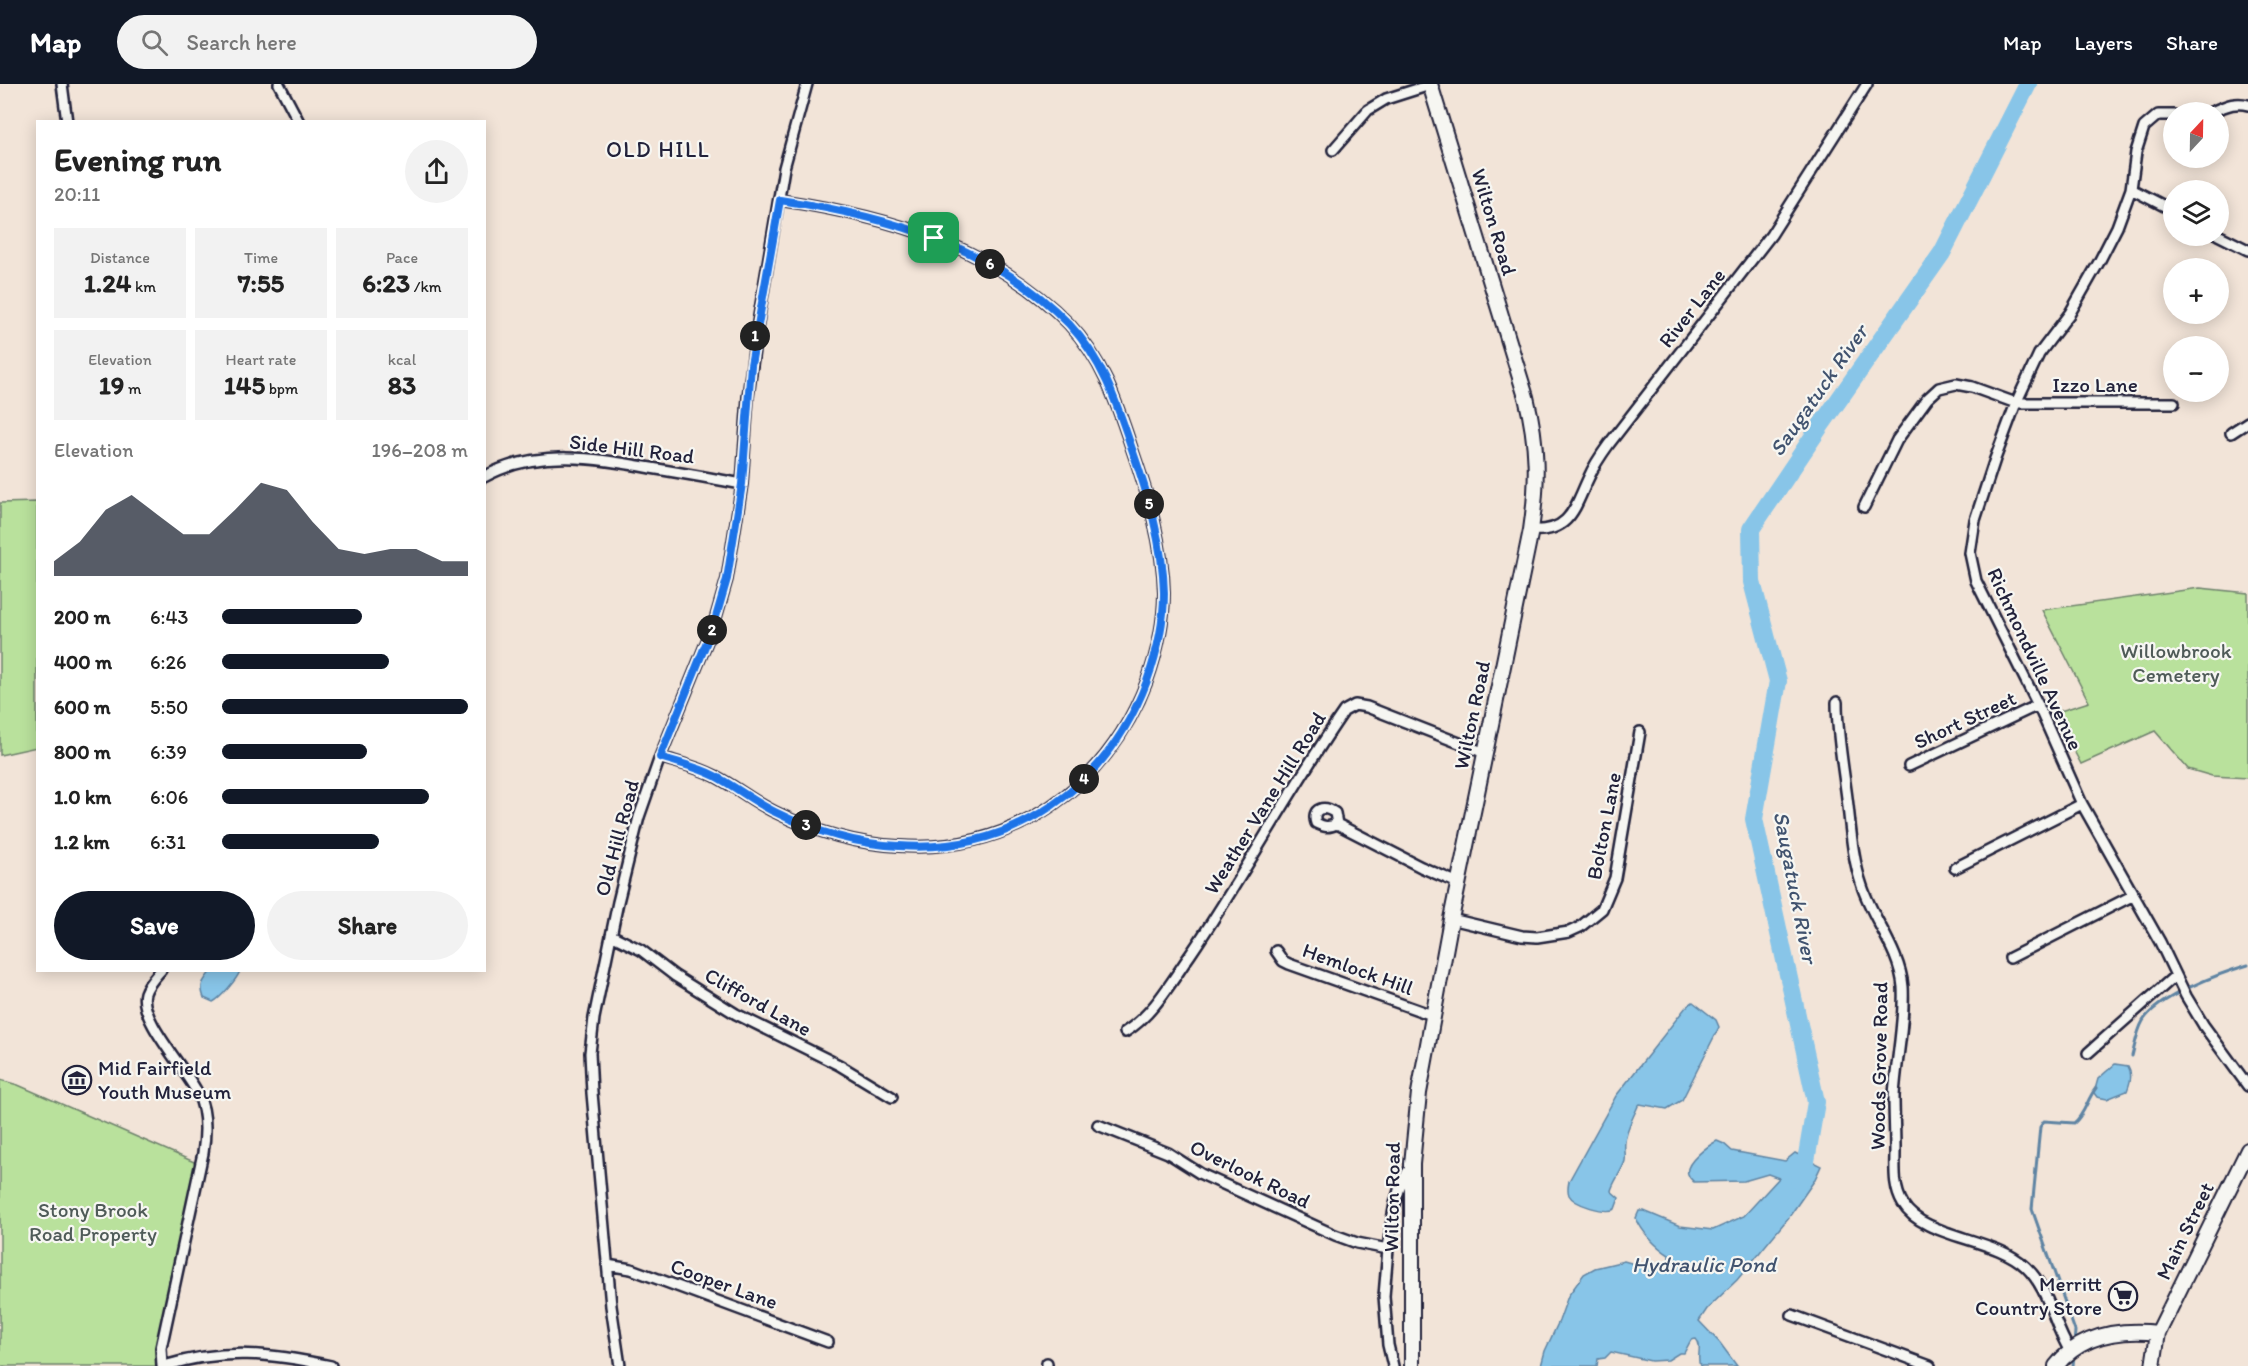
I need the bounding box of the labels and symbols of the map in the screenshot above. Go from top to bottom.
north arrow [2163,102,2229,168]
district label: OLD HILL [606,136,710,163]
street label: Wilton Road [1466,165,1523,279]
pin [908,212,959,263]
pin: 6 [975,249,1005,279]
street label: River Lane [1653,263,1730,352]
water label: Saugatuck River [1763,318,1875,461]
pin: 1 [740,321,770,351]
street label: Izzo Lane [2052,372,2138,397]
street label: Side Hill Road [568,428,696,469]
pin: 5 [1134,489,1164,519]
street label: Richmondville Avenue [1982,564,2089,754]
pin: 2 [697,615,727,645]
park label: Willowbrook Cemetery [2120,638,2232,687]
street label: Wilton Road [1448,658,1495,771]
street label: Short Street [1910,685,2020,754]
street label: Weather Vane Hill Road [1198,707,1331,899]
pin: 4 [1069,764,1099,794]
street label: Bolton Lane [1581,770,1626,882]
street label: Old Hill Road [589,777,644,899]
water label: Saugatuck River [1768,809,1824,967]
pin: 3 [791,810,821,840]
street label: Hemlock Hill [1299,937,1417,1000]
street label: Clifford Lane [700,962,816,1041]
street label: Woods Grove Road [1865,982,1892,1150]
place label: Mid Fairfield Youth Museum [98,1055,232,1104]
museum icon: Mid Fairfield Youth Museum [61,1064,93,1096]
street label: Overlook Road [1186,1134,1314,1213]
street label: Wilton Road [1378,1141,1405,1252]
street label: Main Street [2150,1178,2219,1284]
park label: Stony Brook Road Property [29,1197,157,1246]
water label: Hydraulic Pond [1632,1251,1778,1278]
street label: Cooper Lane [667,1253,781,1314]
place label: Merritt Country Store [1975,1271,2102,1320]
supermarket icon: Merritt Country Store [2107,1280,2139,1312]

